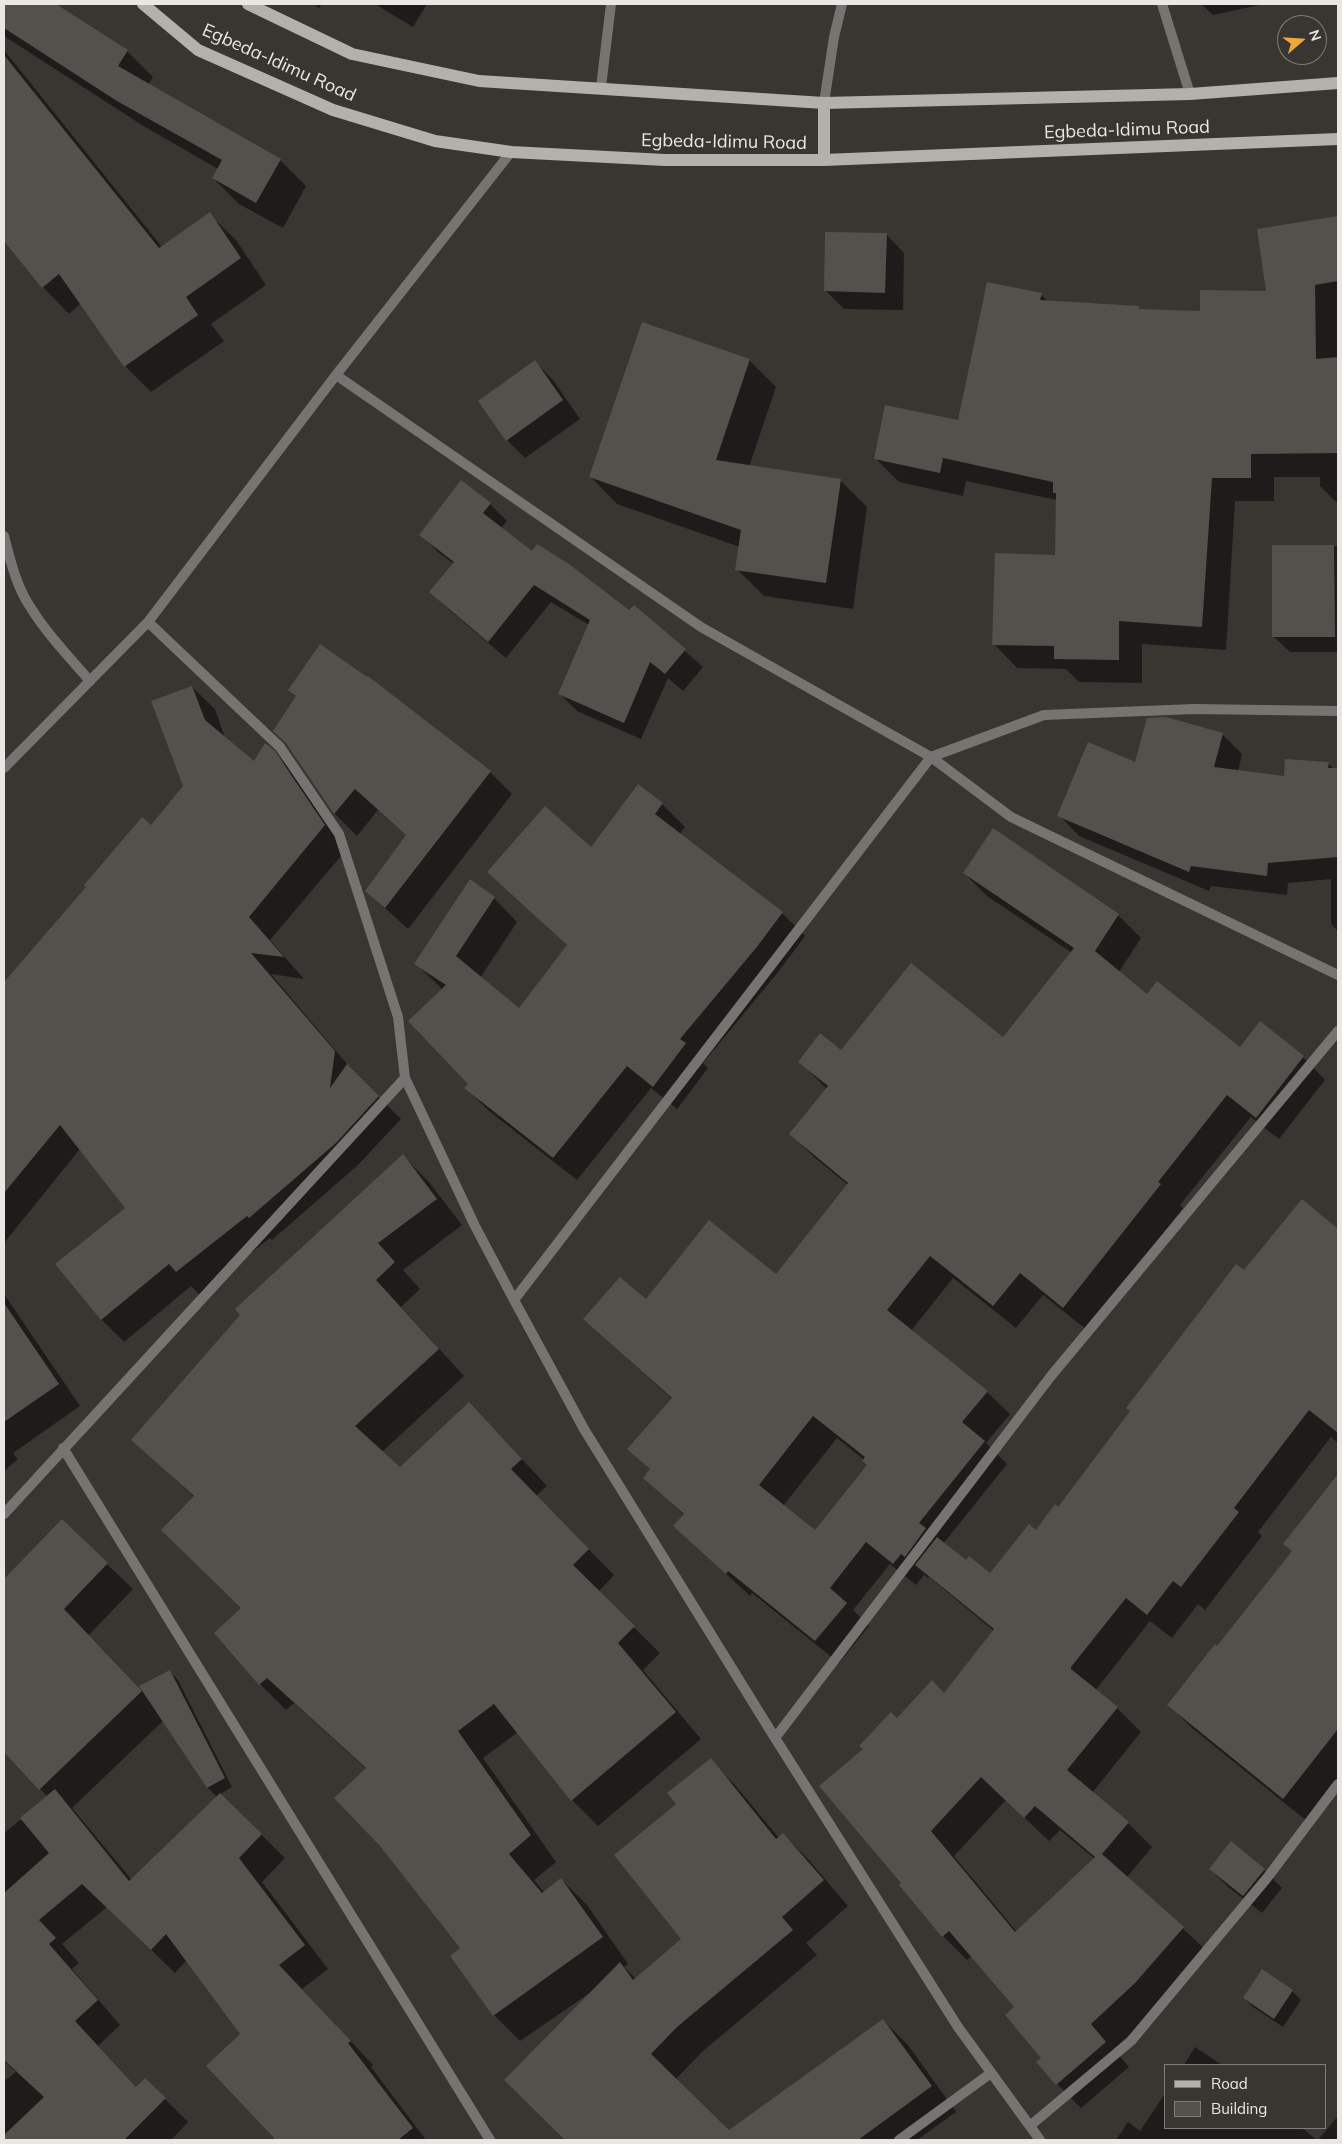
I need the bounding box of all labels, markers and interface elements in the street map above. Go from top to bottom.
north arrow [1277,15,1327,65]
street label: Egbeda-Idimu Road [199,19,359,107]
text: N [1305,28,1325,43]
street label: Egbeda-Idimu Road [1044,116,1210,144]
street label: Egbeda-Idimu Road [641,130,807,154]
legend [1164,2064,1327,2129]
text: Road [1211,2074,1248,2093]
text: Building [1211,2099,1267,2118]

